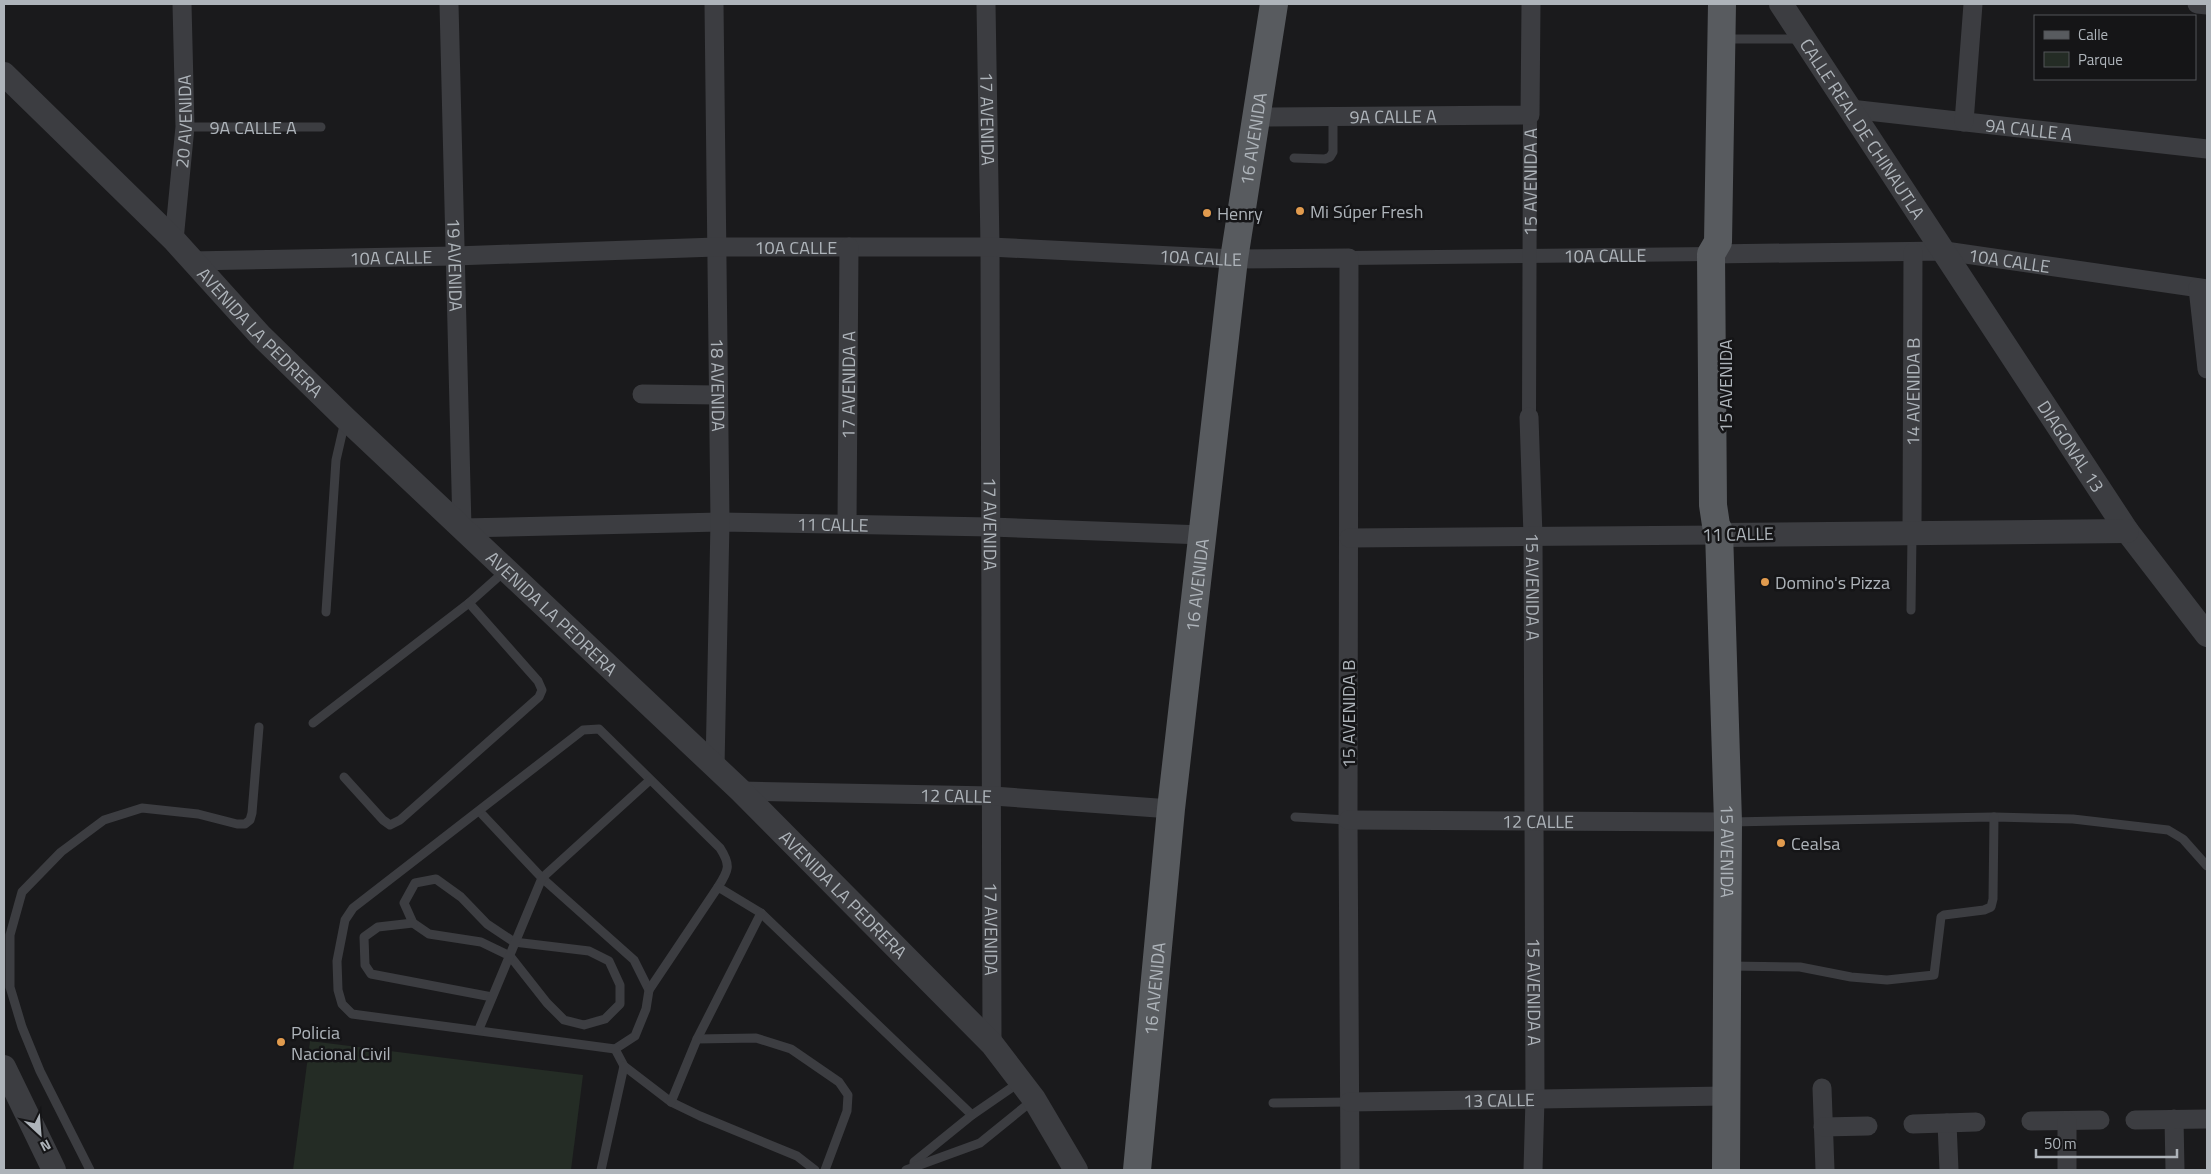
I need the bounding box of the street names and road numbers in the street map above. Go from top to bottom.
street label: CALLE REAL DE CHINAUTLA [1794,33,1932,224]
street label: 17 AVENIDA [974,72,1002,166]
street label: 20 AVENIDA [168,74,199,169]
street label: 16 AVENIDA [1232,90,1274,187]
street label: 9A CALLE A [1349,102,1437,130]
street label: 9A CALLE A [1984,111,2074,147]
street label: 9A CALLE A [209,114,297,141]
street label: 15 AVENIDA A [1516,128,1543,236]
street label: 19 AVENIDA [441,218,470,312]
street label: 10A CALLE [754,234,837,261]
street label: 10A CALLE [1564,241,1646,269]
street label: 10A CALLE [1966,241,2052,280]
street label: 10A CALLE [1159,242,1242,273]
street label: 10A CALLE [349,243,433,271]
street label: AVENIDA LA PEDRERA [191,261,330,404]
street label: 17 AVENIDA A [834,331,862,439]
street label: 18 AVENIDA [704,338,732,432]
street label: 14 AVENIDA B [1899,338,1926,446]
street label: 15 AVENIDA [1712,339,1739,433]
street label: DIAGONAL 13 [2031,395,2111,498]
street label: 17 AVENIDA [977,477,1004,571]
street label: 11 CALLE [797,510,869,538]
street label: 11 CALLE [1702,520,1774,548]
street label: 15 AVENIDA A [1519,533,1547,641]
street label: 16 AVENIDA [1178,537,1215,633]
street label: AVENIDA LA PEDRERA [480,544,624,682]
street label: 15 AVENIDA B [1335,660,1362,768]
street label: 12 CALLE [920,781,992,809]
street label: 15 AVENIDA [1714,804,1742,898]
street label: 12 CALLE [1502,807,1574,835]
street label: AVENIDA LA PEDRERA [773,824,914,965]
street label: 17 AVENIDA [978,882,1005,976]
street label: 15 AVENIDA A [1521,938,1548,1046]
street label: 16 AVENIDA [1136,941,1172,1037]
street label: 13 CALLE [1463,1086,1535,1114]

